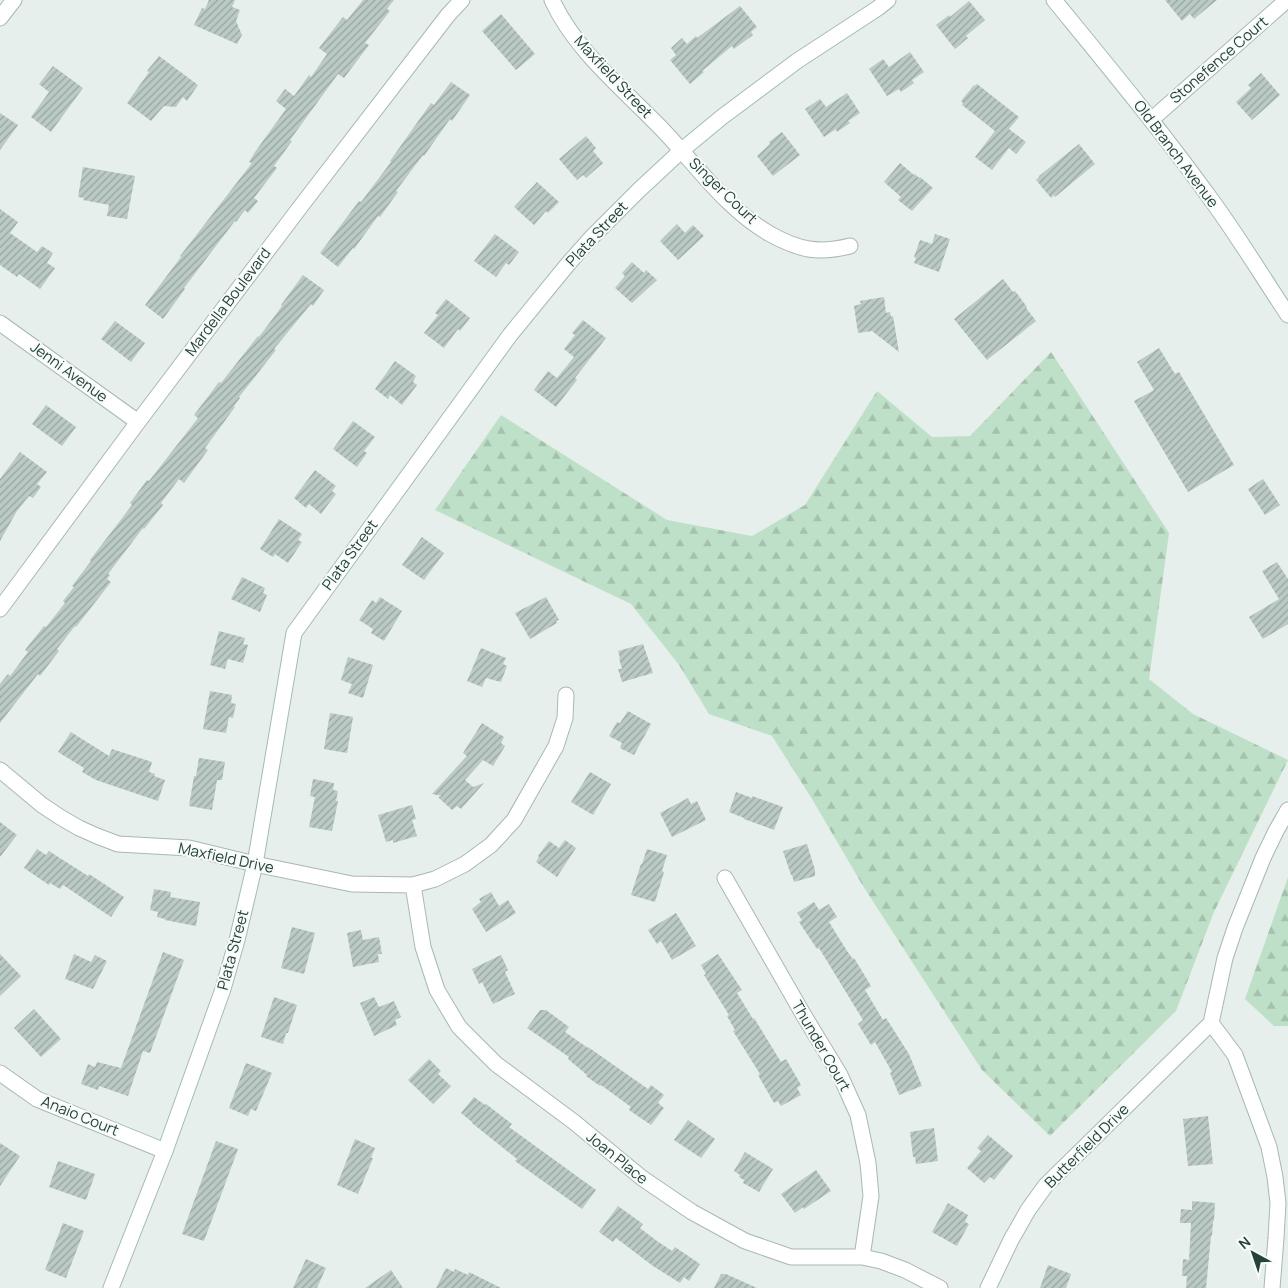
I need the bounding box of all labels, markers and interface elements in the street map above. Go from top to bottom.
street label: Stonefence Court [1165,11,1272,108]
street label: Maxfield Street [570,31,657,123]
street label: Old Branch Avenue [1129,96,1224,212]
street label: Singer Court [685,153,762,229]
street label: Plata Street [561,196,632,271]
street label: Mardella Boulevard [180,243,275,360]
street label: Jenni Avenue [26,336,113,407]
street label: Plata Street [317,515,382,594]
street label: Maxfield Drive [176,837,276,878]
street label: Plata Street [212,907,253,992]
street label: Thunder Court [787,996,856,1095]
street label: Anaio Court [38,1090,122,1141]
street label: Butterfield Drive [1040,1099,1134,1193]
street label: Joan Place [582,1126,653,1189]
north arrow [1228,1228,1278,1278]
text: N [1234,1232,1254,1253]

